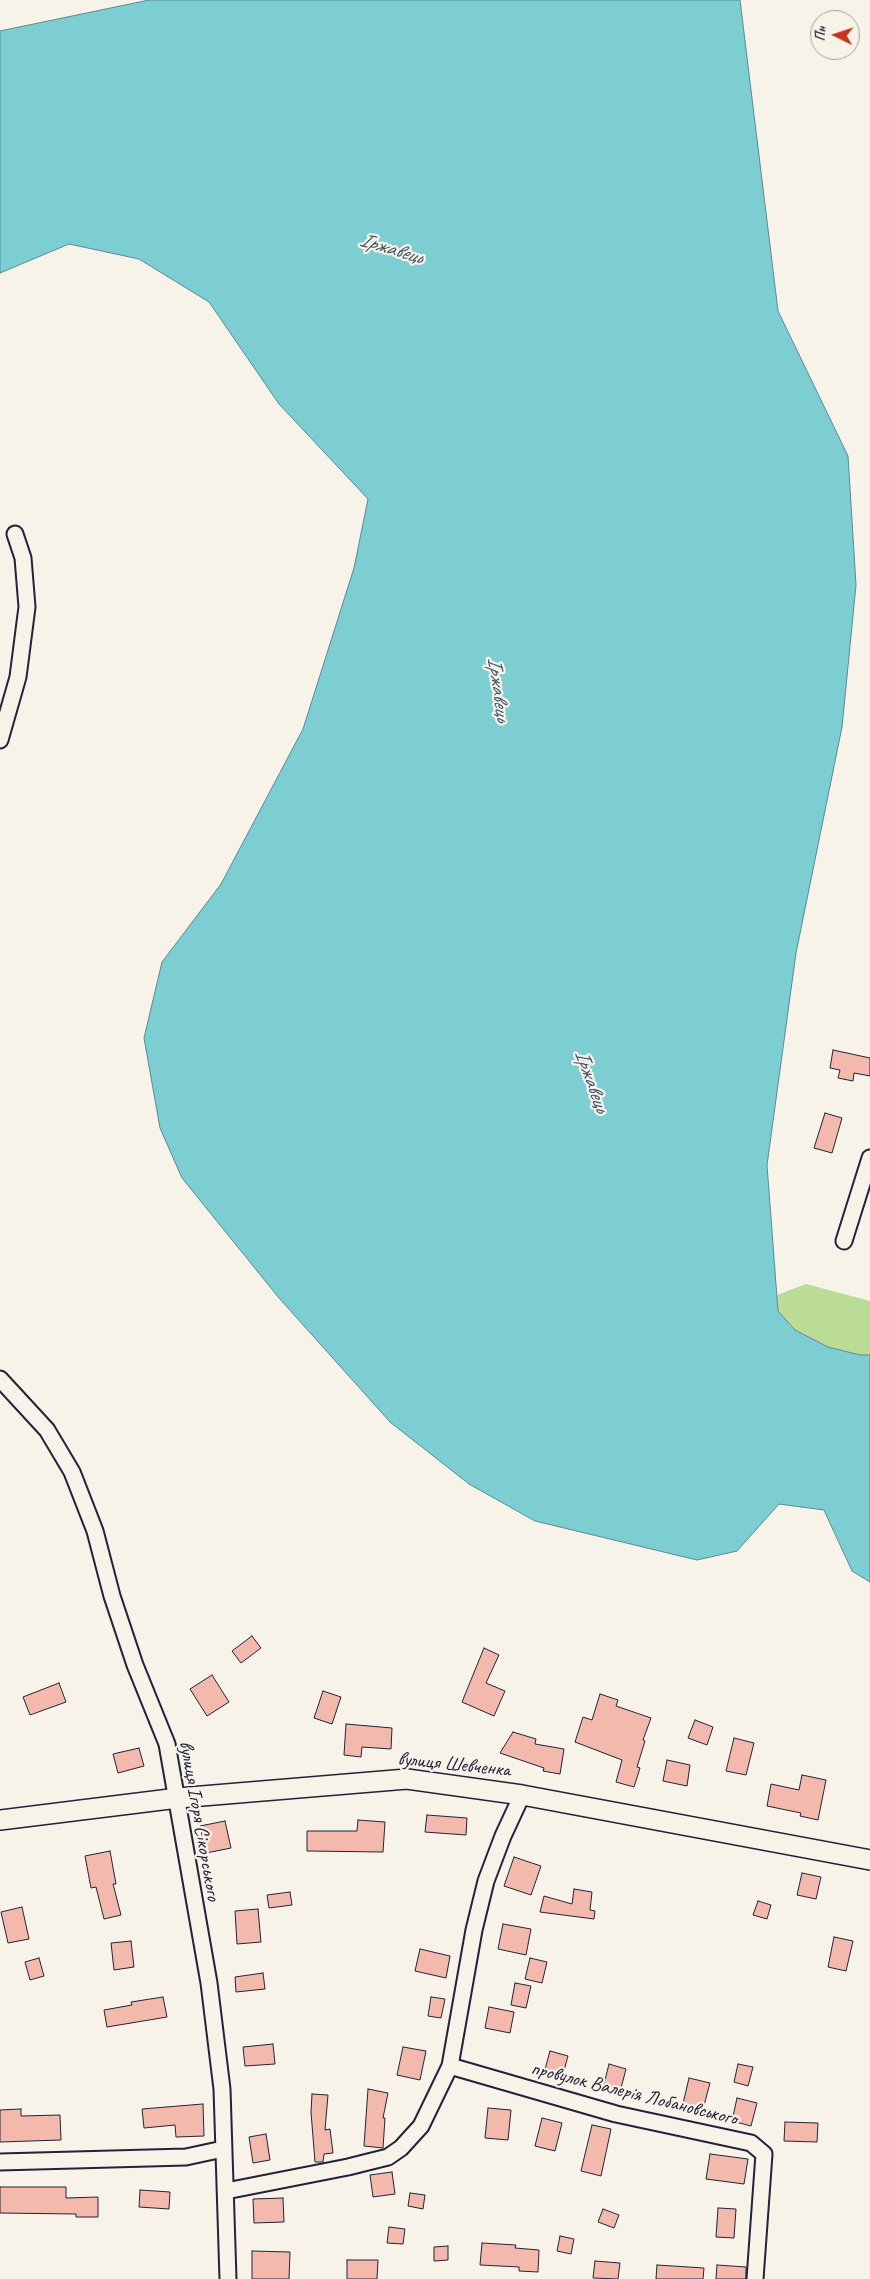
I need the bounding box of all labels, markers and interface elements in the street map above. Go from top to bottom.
north arrow [810,10,860,60]
text: Пн [812,26,830,42]
water label: Іржавець [357,228,425,270]
water label: Іржавець [481,656,515,722]
water label: Іржавець [568,1047,614,1115]
street label: вулиця Ігоря Сікорського [173,1739,225,1903]
street label: вулиця Шевченка [397,1747,511,1783]
street label: провулок Валерія Лобановського [528,2057,740,2131]

